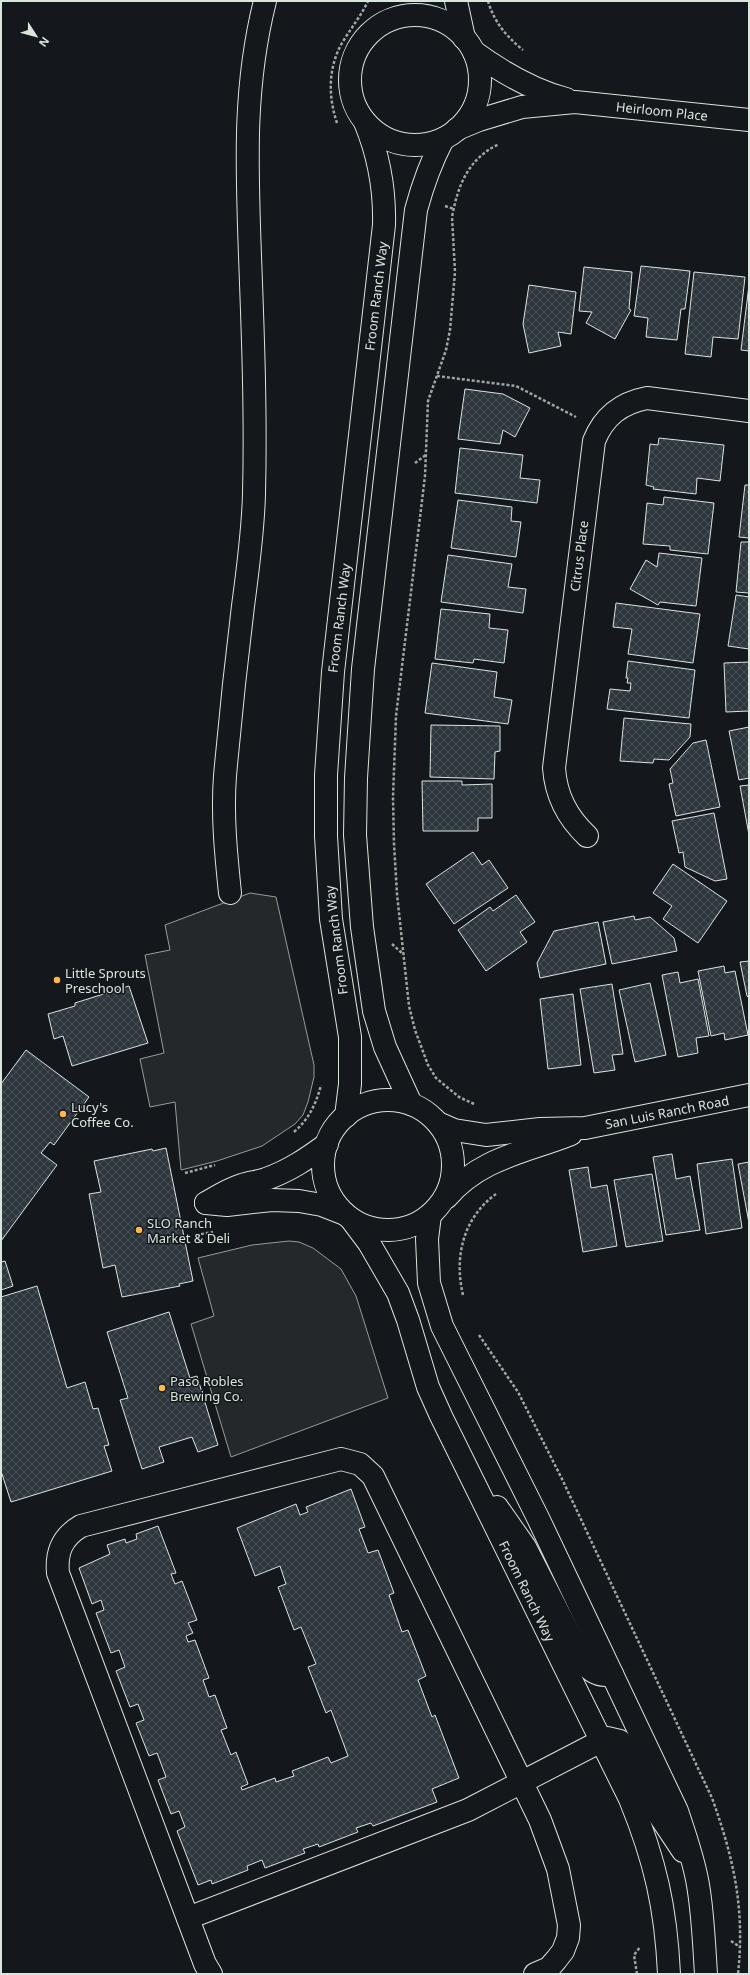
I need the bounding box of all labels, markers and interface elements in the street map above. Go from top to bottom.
north arrow [16,16,56,56]
text: N [36,34,53,50]
street label: Heirloom Place [615,97,709,125]
street label: Froom Ranch Way [360,240,392,352]
street label: Citrus Place [566,519,592,593]
street label: Froom Ranch Way [323,562,355,674]
street label: Froom Ranch Way [320,884,352,996]
place label: Little Sprouts Preschool [65,964,146,997]
marker: Little Sprouts Preschool [52,975,62,985]
street label: San Luis Ranch Road [603,1091,731,1133]
place label: Lucy's Coffee Co. [71,1098,134,1131]
marker: Lucy's Coffee Co. [58,1109,68,1119]
place label: SLO Ranch Market & Deli [147,1214,230,1247]
marker: SLO Ranch Market & Deli [134,1225,144,1235]
place label: Paso Robles Brewing Co. [170,1372,244,1405]
marker: Paso Robles Brewing Co. [157,1383,167,1393]
street label: Froom Ranch Way [495,1538,559,1645]

